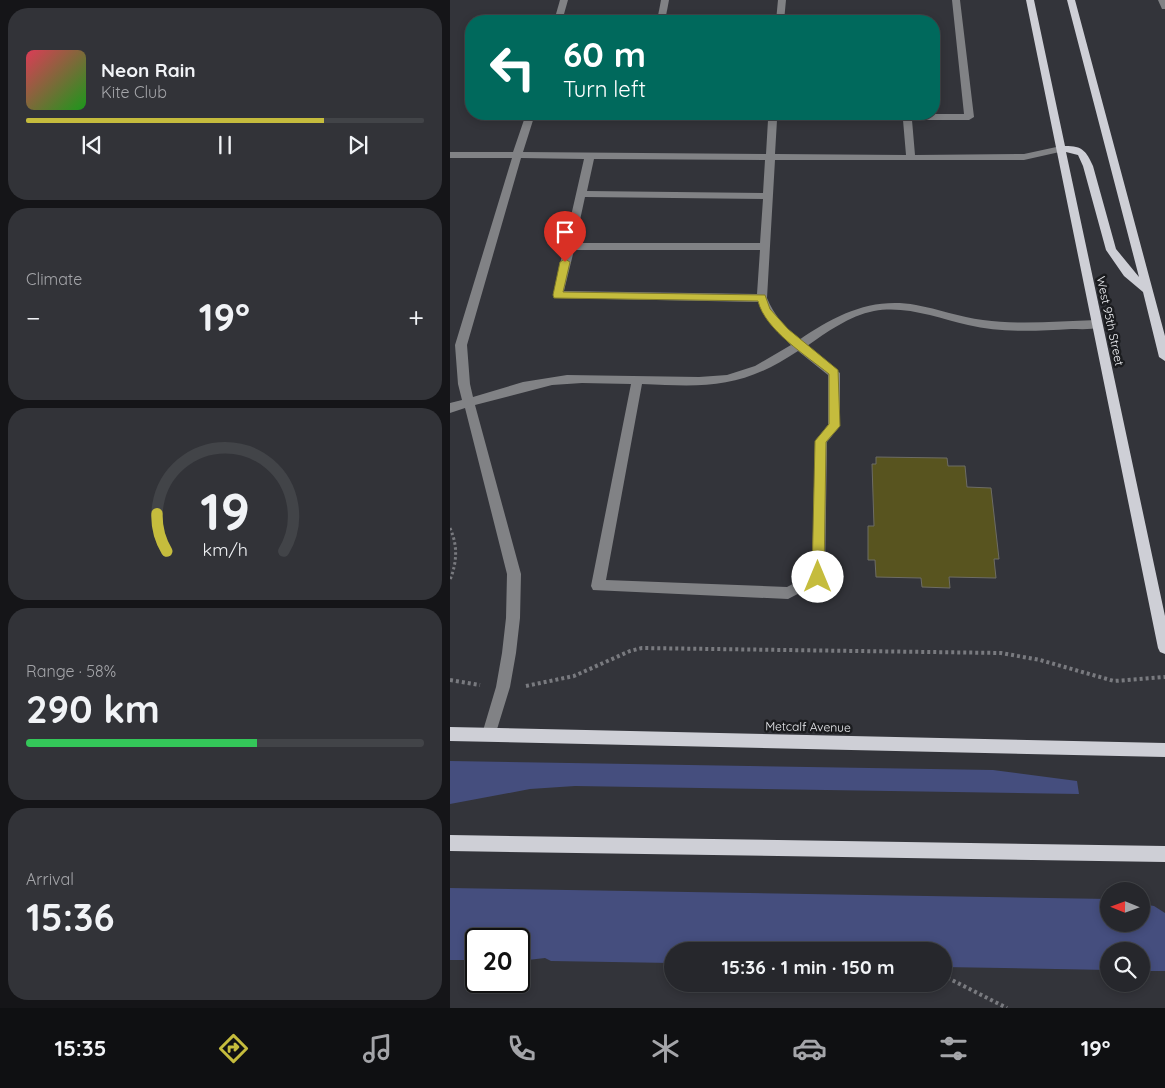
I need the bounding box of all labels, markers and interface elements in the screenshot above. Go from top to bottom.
text: 60 m [563,32,646,76]
icon: left [480,35,545,100]
text: Neon Rain [101,58,196,82]
text: Turn left [563,75,646,103]
text: Kite Club [101,82,167,102]
icon: previous [78,131,106,159]
icon: pause [211,131,239,159]
icon: next [344,131,372,159]
pin [544,211,586,262]
icon: arrive [551,218,579,246]
text: Climate [26,269,82,289]
street label: West 95th Street [1094,275,1127,367]
text: 19° [199,293,250,341]
text: − [26,300,41,335]
text: + [408,300,424,335]
text: 19 [200,478,250,543]
text: km/h [202,538,248,560]
position arrow [791,550,843,602]
text: Range · 58% [26,661,116,681]
text: 290 km [26,685,160,733]
street label: Metcalf Avenue [765,718,851,735]
text: Arrival [26,869,74,889]
north arrow [1100,882,1150,932]
map controls [1100,882,1150,992]
text: 15:36 [26,893,114,941]
speed limit sign: 20 [465,928,530,993]
button: search [1100,942,1150,992]
text: 15:36 · 1 min · 150 m [722,955,894,979]
icon: directions [216,1031,251,1066]
icon: music [360,1031,395,1066]
icon: phone [504,1031,539,1066]
icon: climate [648,1031,683,1066]
icon: car [792,1031,827,1066]
icon: filters [936,1031,971,1066]
text: 15:35 [55,1034,106,1062]
text: 19° [1081,1034,1110,1062]

